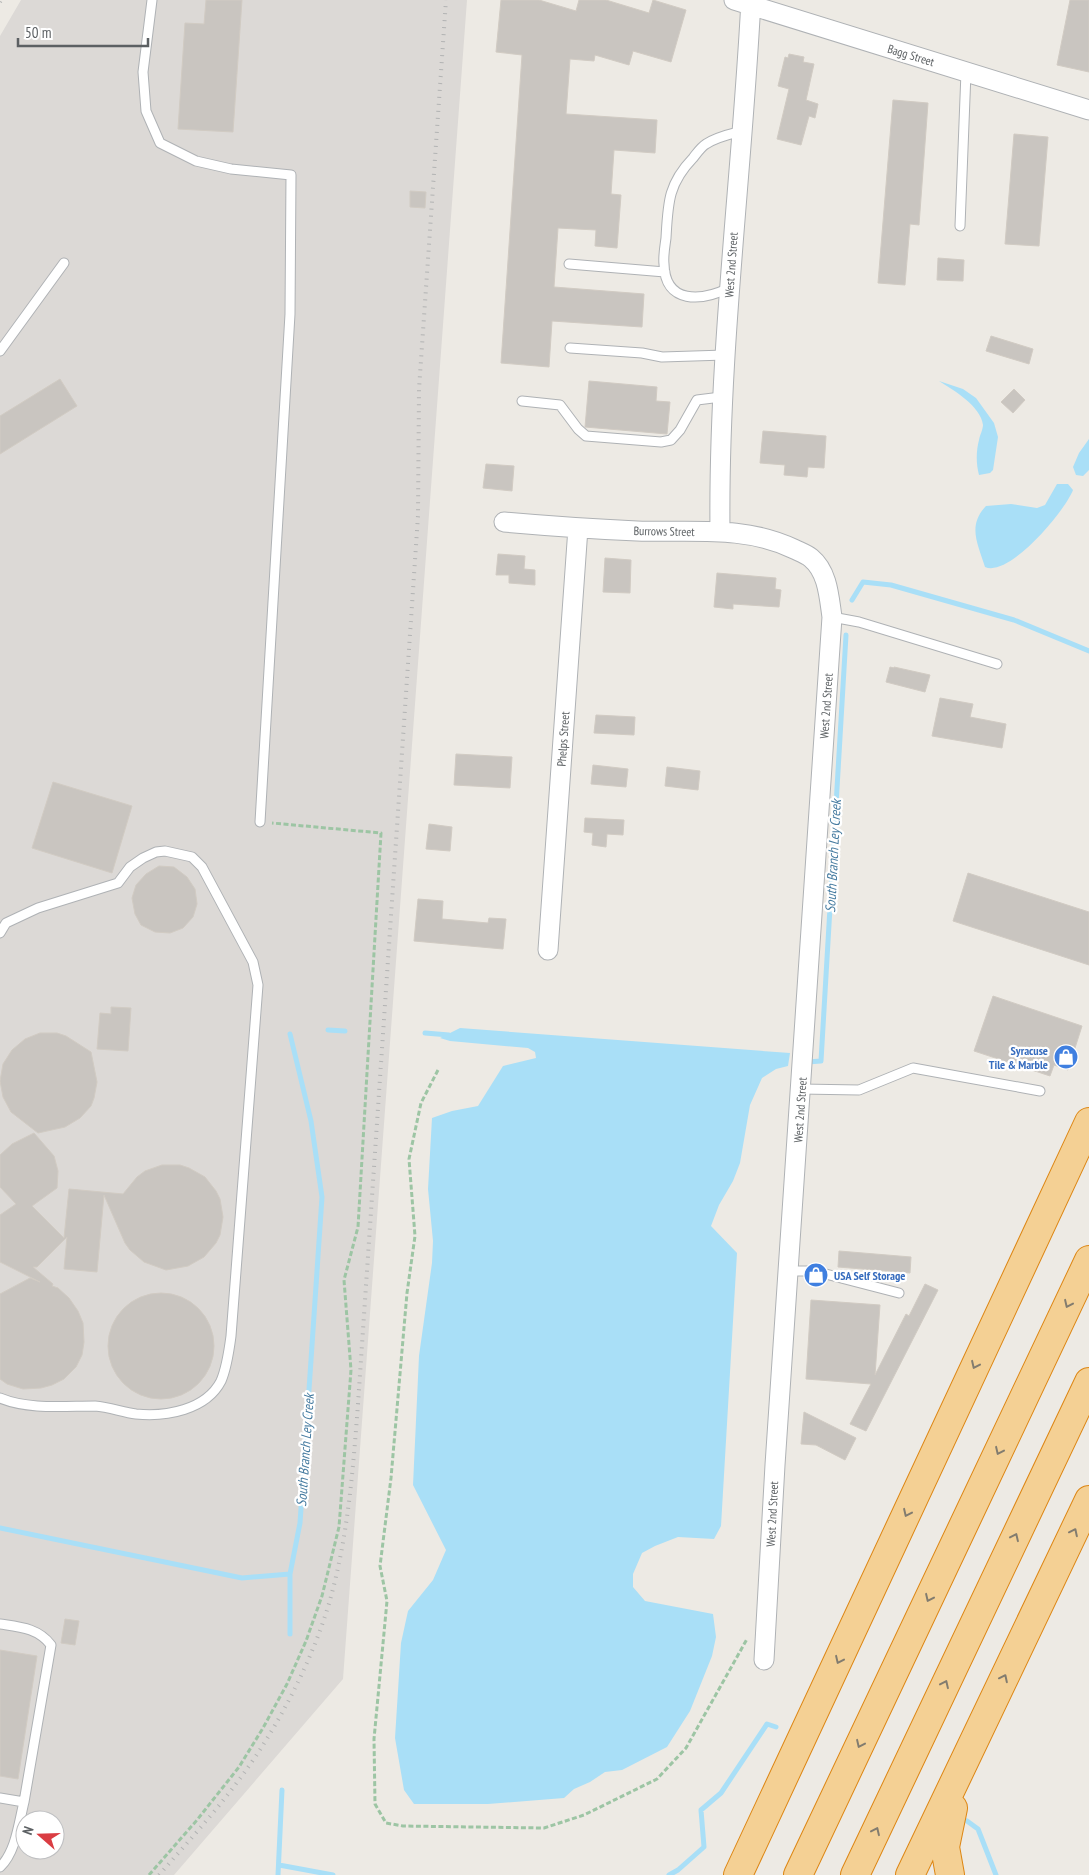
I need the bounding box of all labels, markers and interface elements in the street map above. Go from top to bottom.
scale bar [18,15,148,47]
text: 50 m [25,23,51,42]
street label: Bagg Street [886,41,937,69]
street label: West 2nd Street [721,231,741,298]
street label: Burrows Street [633,523,695,539]
street label: West 2nd Street [816,672,836,739]
street label: Phelps Street [554,710,572,767]
water label: South Branch Ley Creek [821,798,845,913]
place label: Syracuse Tile & Marble [989,1043,1048,1072]
shop icon: Syracuse Tile & Marble [1053,1044,1079,1070]
street label: West 2nd Street [790,1076,810,1143]
shop icon: USA Self Storage [803,1262,829,1288]
place label: USA Self Storage [834,1268,906,1283]
one-way arrow [1064,1299,1074,1308]
one-way arrow [970,1360,981,1369]
water label: South Branch Ley Creek [292,1392,318,1507]
one-way arrow [994,1446,1005,1455]
street label: West 2nd Street [763,1480,781,1547]
one-way arrow [902,1508,913,1517]
one-way arrow [1068,1528,1078,1537]
one-way arrow [1009,1534,1019,1543]
one-way arrow [926,1592,936,1601]
one-way arrow [834,1655,845,1664]
one-way arrow [997,1674,1008,1683]
one-way arrow [939,1680,950,1689]
one-way arrow [856,1739,866,1748]
north arrow [15,1810,65,1860]
text: N [18,1824,38,1837]
one-way arrow [869,1827,880,1836]

